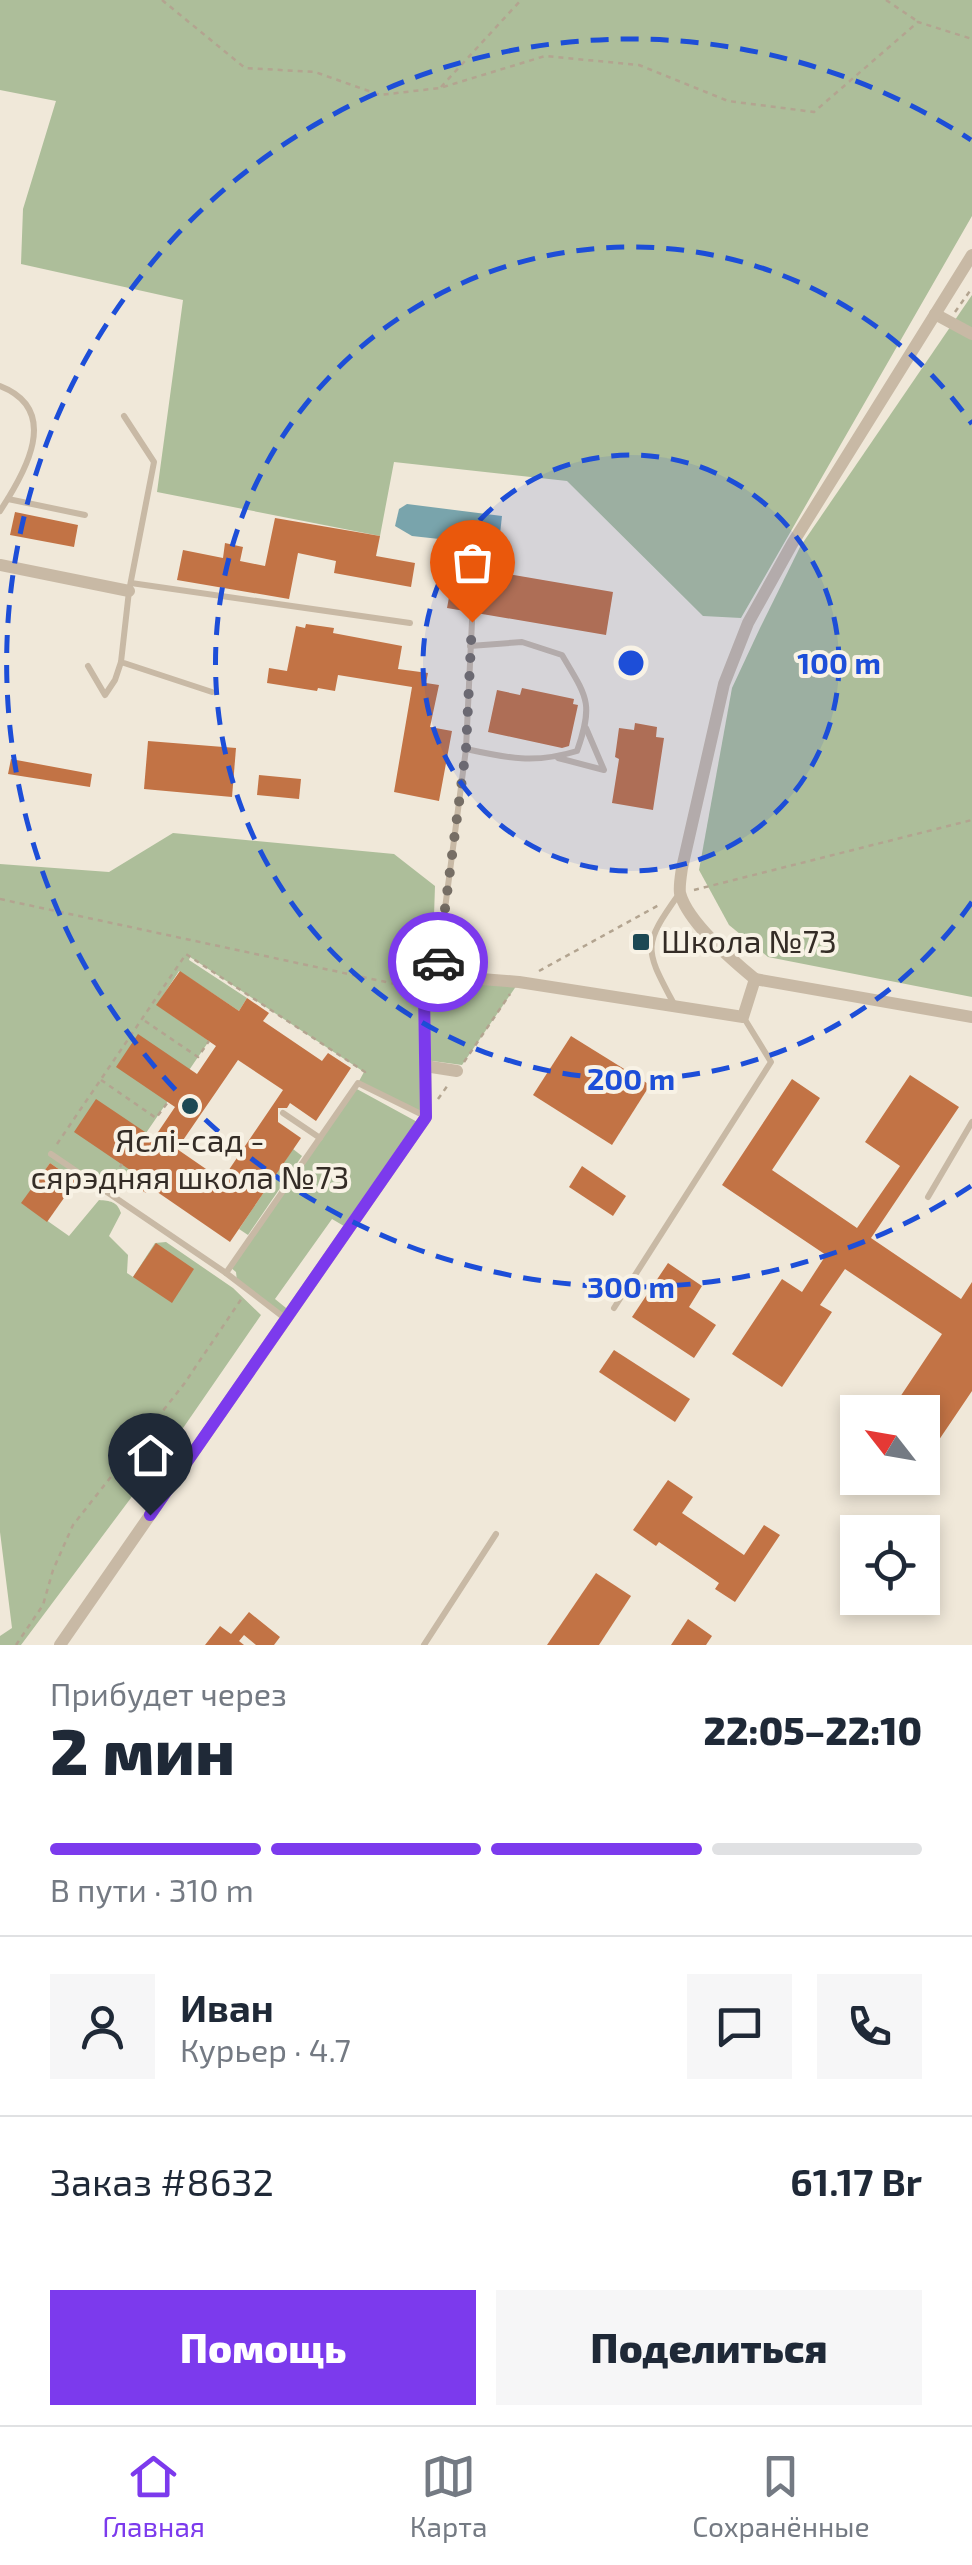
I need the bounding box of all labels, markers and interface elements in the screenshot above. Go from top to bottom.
pin [430,520,515,623]
icon: bag [445,535,500,590]
text: 100 m [797,644,881,680]
centre of rings [613,645,649,681]
courier [388,912,488,1012]
place label: Школа №73 [661,921,837,959]
marker: Школа №73 [630,931,652,953]
icon: car [411,935,466,990]
text: 200 m [587,1060,675,1096]
marker: Яслі-сад - сярэдняя школа №73 [179,1095,201,1117]
place label: Яслі-сад - сярэдняя школа №73 [31,1120,349,1195]
text: 300 m [587,1268,675,1304]
north arrow [840,1395,940,1495]
map controls [840,1395,940,1615]
pin [108,1413,193,1516]
icon: home [123,1428,178,1483]
button: locate [840,1515,940,1615]
text: Прибудет через [50,1674,287,1712]
text: 22:05–22:10 [704,1707,922,1753]
text: 2 мин [50,1710,235,1788]
text: В пути · 310 m [50,1870,254,1908]
button: person [50,1974,155,2079]
button: chat [687,1974,792,2079]
button: phone [817,1974,922,2079]
text: Иван [180,1984,274,2030]
text: Курьер · 4.7 [180,2030,351,2068]
text: Заказ #8632 [50,2158,274,2204]
text: 61.17 Br [790,2158,922,2204]
button: Помощь [50,2290,476,2405]
button: Поделиться [496,2290,922,2405]
tab: Главная [102,2449,205,2543]
tab: Карта [410,2449,488,2543]
tab: Сохранённые [692,2449,870,2543]

